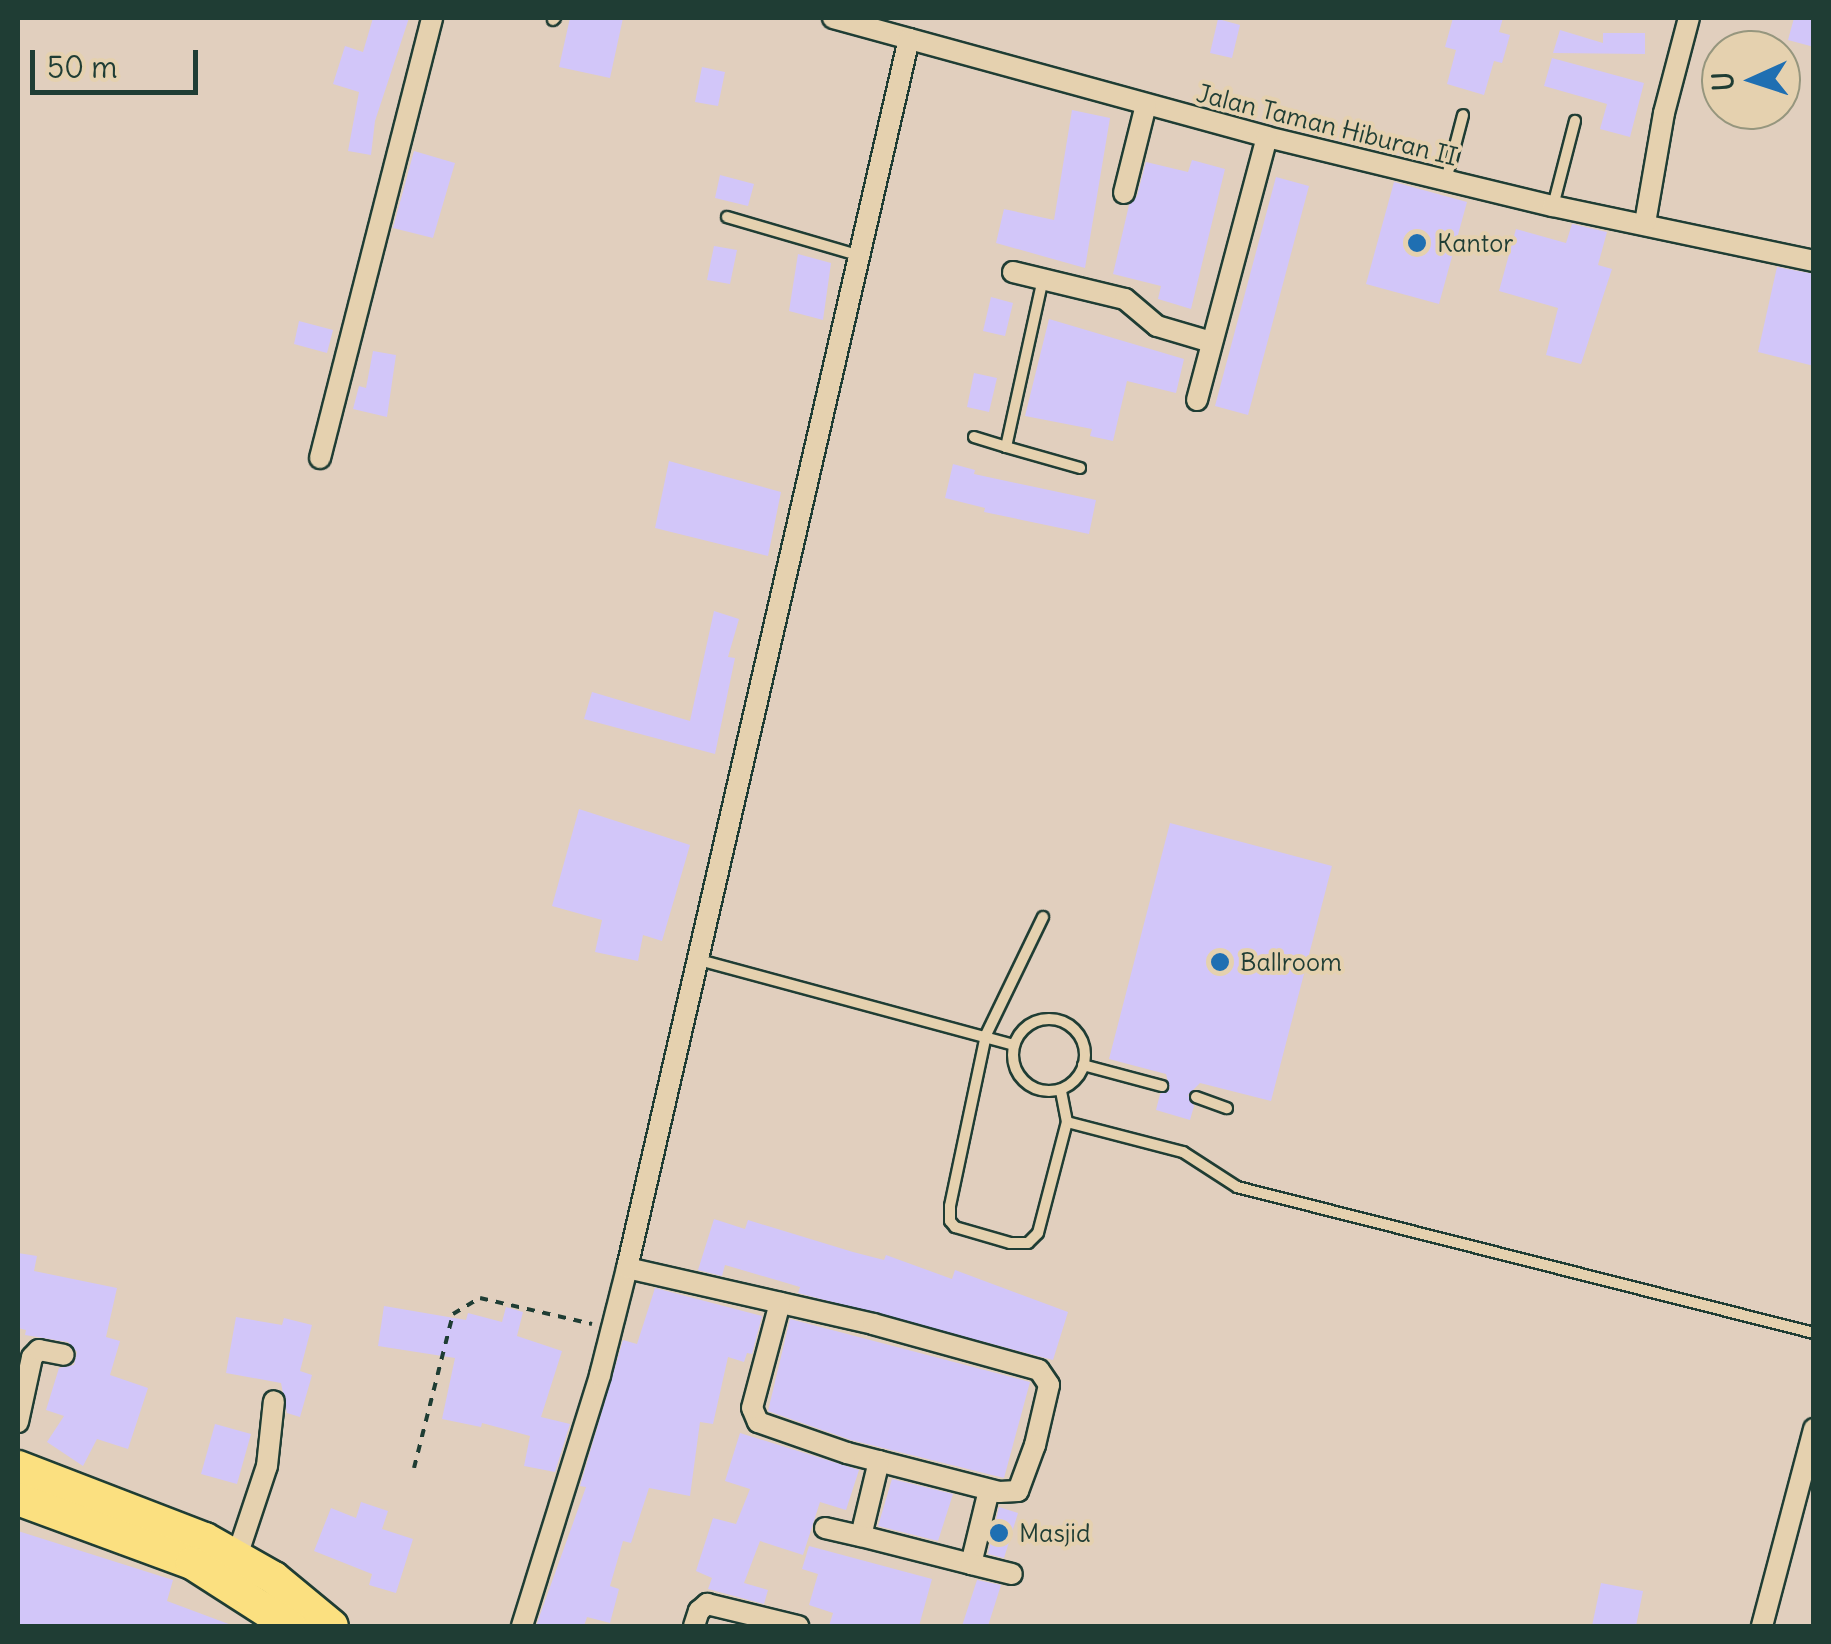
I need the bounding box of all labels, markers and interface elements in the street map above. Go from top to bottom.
scale bar [35,30,202,92]
north arrow [1701,30,1801,130]
text: 50 m [47,48,117,86]
text: U [1705,71,1742,92]
street label: Jalan Taman Hiburan II [1193,78,1461,172]
place label: Kantor [1437,228,1513,258]
marker: Kantor [1406,232,1428,254]
place label: Ballroom [1240,947,1342,977]
marker: Ballroom [1209,951,1231,973]
place label: Masjid [1019,1518,1091,1548]
marker: Masjid [988,1522,1010,1544]

